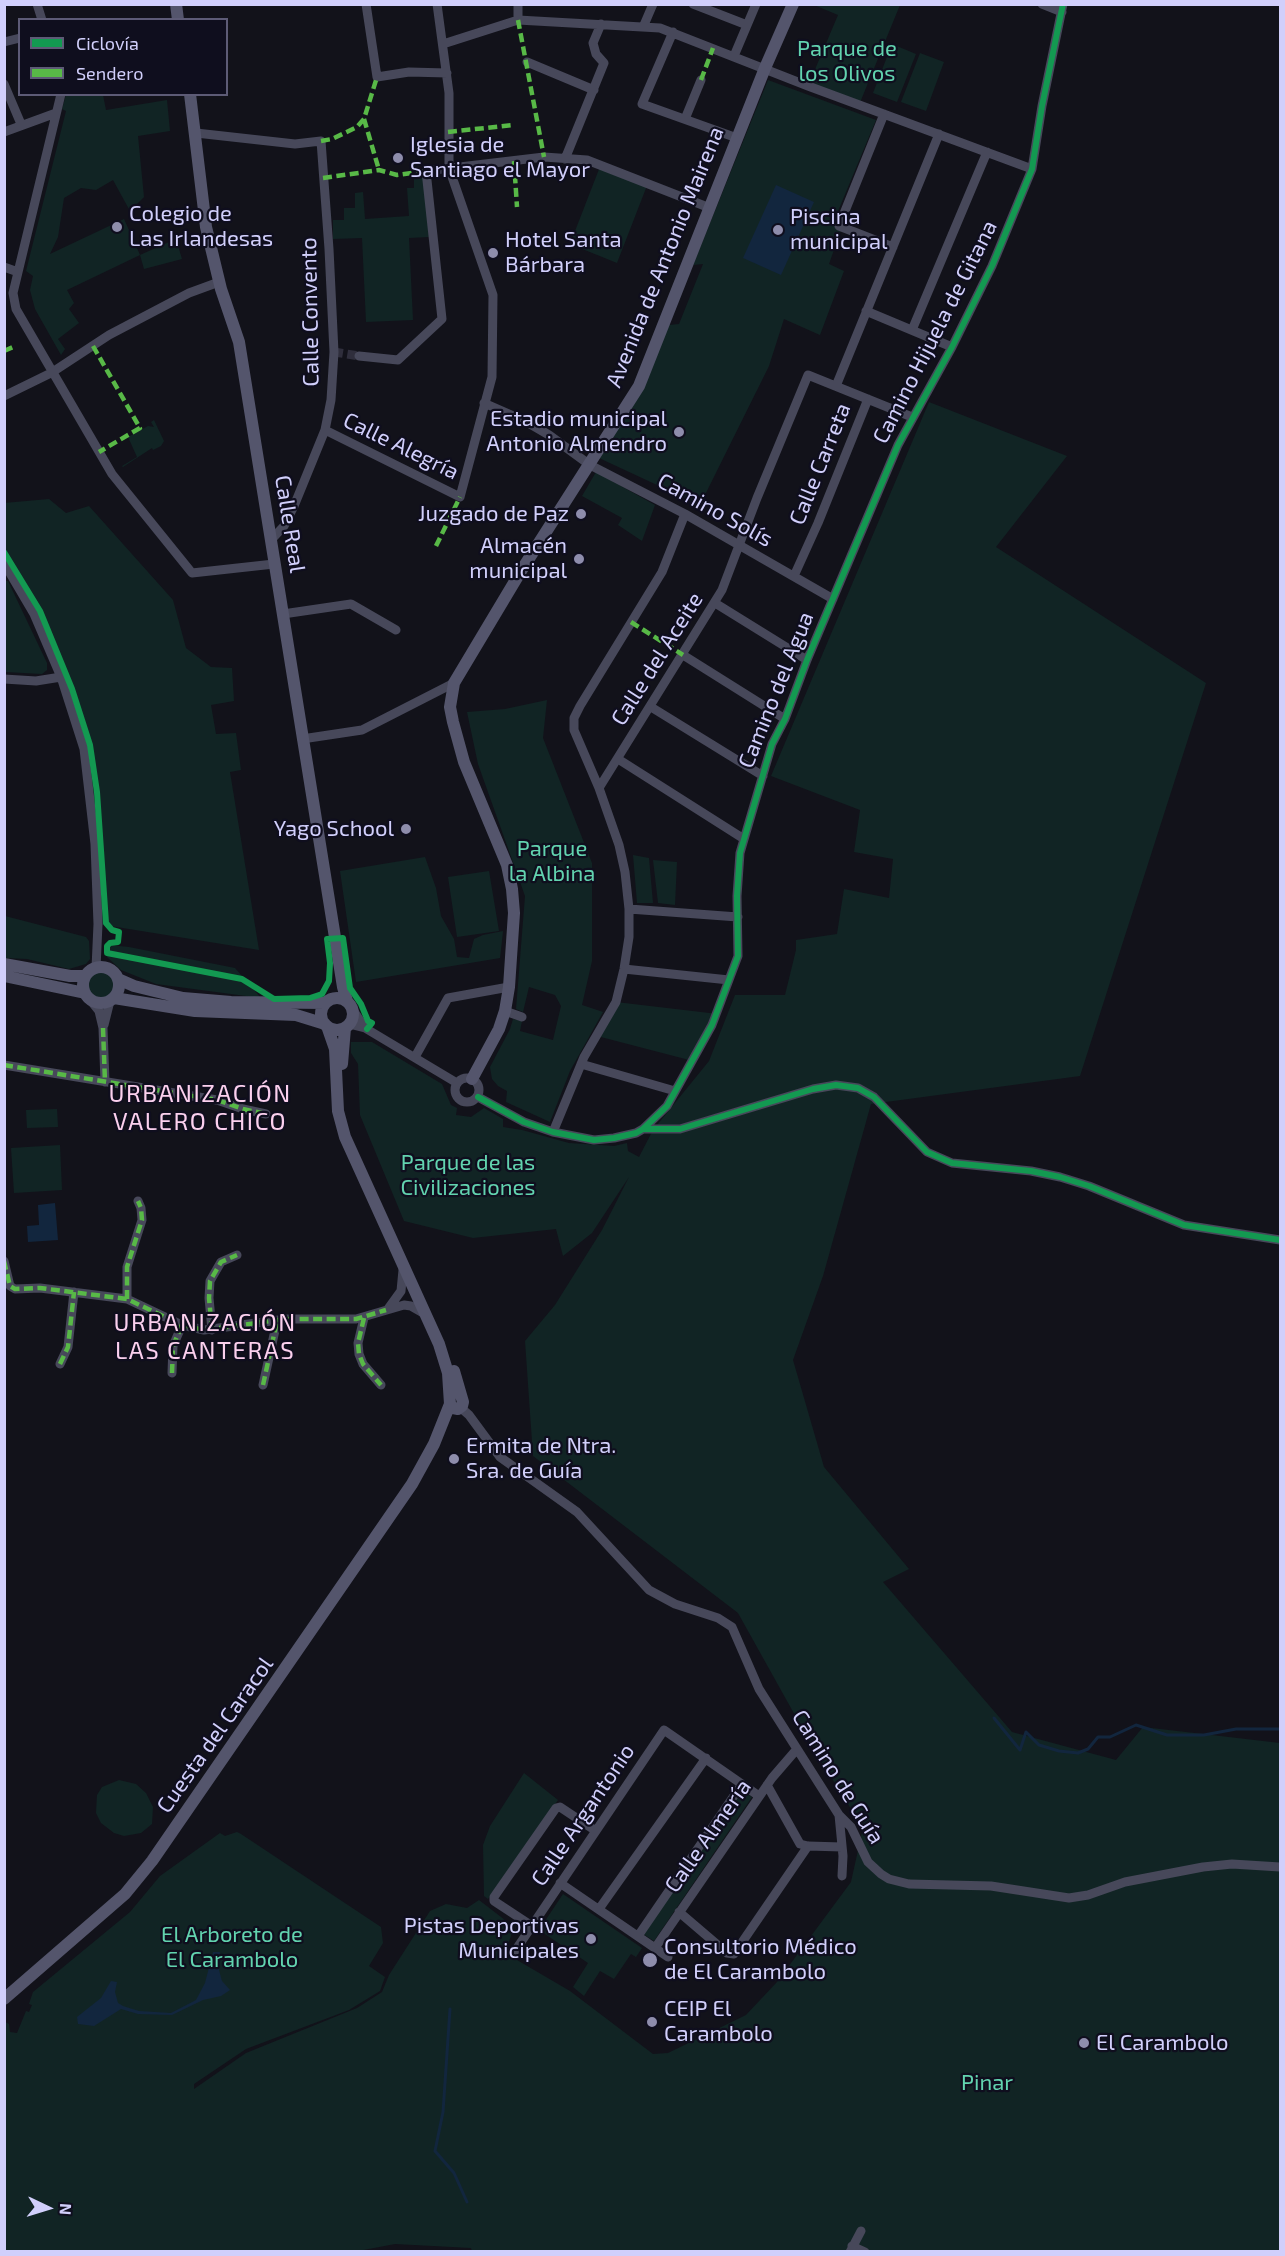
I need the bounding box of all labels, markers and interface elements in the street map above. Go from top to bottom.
legend [18,18,228,96]
text: Ciclovía [76,32,139,54]
park label: Parque de los Olivos [797,36,897,88]
text: Sendero [76,62,143,84]
street label: Avenida de Antonio Mairena [601,123,729,391]
place label: Iglesia de Santiago el Mayor [410,132,590,184]
marker: Iglesia de Santiago el Mayor [391,151,405,165]
place label: Colegio de Las Irlandesas [129,201,273,252]
place label: Piscina municipal [790,204,888,255]
street label: Camino Hijuela de Gitana [867,216,1003,448]
marker: Colegio de Las Irlandesas [110,220,124,234]
marker: Piscina municipal [771,223,785,237]
place label: Hotel Santa Bárbara [505,227,621,278]
street label: Calle Convento [295,237,325,387]
marker: Hotel Santa Bárbara [486,246,500,260]
street label: Calle Carreta [784,399,856,529]
place label: Estadio municipal Antonio Almendro [486,406,667,458]
street label: Calle Alegría [339,407,463,485]
marker: Estadio municipal Antonio Almendro [672,425,686,439]
street label: Camino Solís [653,468,777,552]
street label: Calle Real [269,473,311,575]
place label: Juzgado de Paz [418,501,569,527]
marker: Juzgado de Paz [574,507,588,521]
place label: Almacén municipal [469,533,567,584]
marker: Almacén municipal [572,552,586,566]
street label: Calle del Aceite [606,588,708,730]
street label: Camino del Agua [733,608,819,772]
place label: Yago School [274,816,394,842]
marker: Yago School [399,822,413,836]
park label: Parque la Albina [509,836,595,888]
district label: URBANIZACIÓN VALERO CHICO [108,1080,292,1136]
park label: Parque de las Civilizaciones [401,1150,535,1202]
district label: URBANIZACIÓN LAS CANTERAS [113,1309,297,1365]
place label: Ermita de Ntra. Sra. de Guía [466,1433,616,1484]
marker: Ermita de Ntra. Sra. de Guía [447,1452,461,1466]
street label: Cuesta del Caracol [151,1652,279,1818]
street label: Camino de Guía [786,1705,890,1849]
street label: Calle Argantonio [526,1739,640,1891]
street label: Calle Almería [659,1774,757,1898]
place label: Pistas Deportivas Municipales [404,1913,579,1964]
park label: El Arboreto de El Carambolo [161,1922,303,1974]
marker: Pistas Deportivas Municipales [584,1932,598,1946]
place label: Consultorio Médico de El Carambolo [664,1934,857,1986]
marker: Consultorio Médico de El Carambolo [641,1951,659,1969]
place label: CEIP El Carambolo [664,1996,773,2048]
marker: CEIP El Carambolo [645,2015,659,2029]
place label: El Carambolo [1096,2030,1229,2056]
marker: El Carambolo [1077,2036,1091,2050]
park label: Pinar [961,2070,1013,2096]
north arrow [18,2178,78,2238]
text: N [57,2203,76,2216]

